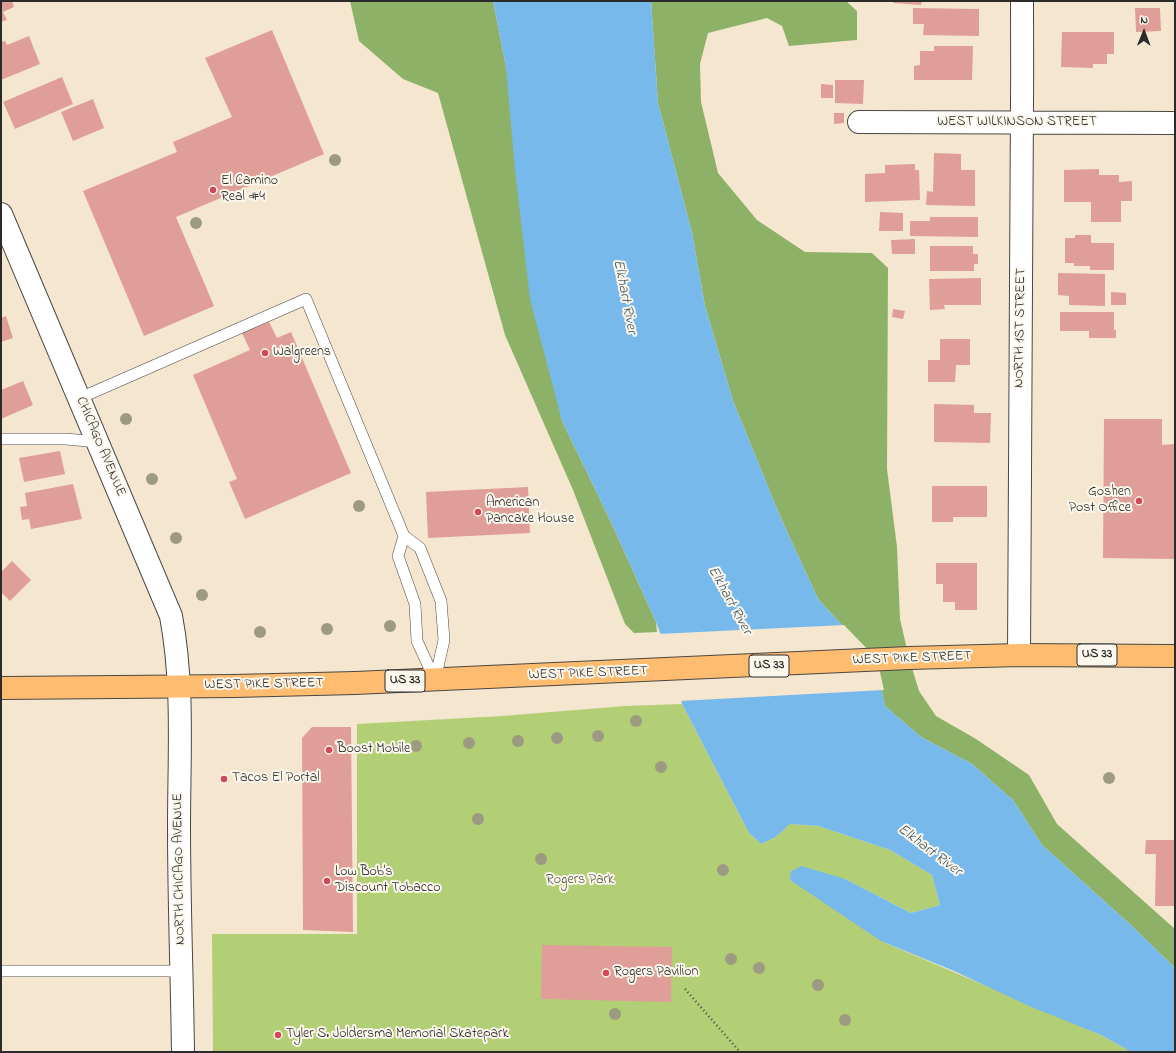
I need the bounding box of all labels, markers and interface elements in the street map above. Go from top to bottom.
north arrow [1124,12,1164,52]
text: N [1140,12,1148,28]
street label: WEST WILKINSON STREET [937,115,1097,131]
place label: El Camino Real #4 [221,174,278,206]
marker: El Camino Real #4 [208,185,218,195]
water label: Elkhart River [608,258,640,336]
street label: NORTH 1ST STREET [1012,268,1030,388]
place label: Walgreens [273,345,331,361]
marker: Walgreens [260,348,270,358]
street label: CHICAGO AVENUE [71,394,129,500]
place label: Goshen Post Office [1069,485,1131,518]
place label: American Pancake House [486,496,574,528]
marker: Goshen Post Office [1134,496,1144,506]
marker: American Pancake House [473,507,483,517]
water label: Elkhart River [703,564,755,638]
road number: US 33 [1077,644,1117,666]
street label: WEST PIKE STREET [852,649,972,669]
road number: US 33 [749,655,789,677]
street label: WEST PIKE STREET [528,664,648,684]
road number: US 33 [385,670,425,692]
street label: WEST PIKE STREET [204,676,324,694]
place label: Boost Mobile [337,742,410,758]
marker: Boost Mobile [324,745,334,755]
place label: Tacos El Portal [232,771,320,787]
marker: Tacos El Portal [219,774,229,784]
street label: NORTH CHICAGO AVENUE [170,793,190,945]
water label: Elkhart River [893,821,965,881]
place label: Low Bob's Discount Tobacco [335,865,440,898]
park label: Rogers Park [546,873,614,889]
marker: Low Bob's Discount Tobacco [322,876,332,886]
place label: Rogers Pavilion [614,965,698,981]
marker: Rogers Pavilion [601,968,611,978]
place label: Tyler S. Joldersma Memorial Skatepark [286,1027,509,1043]
marker: Tyler S. Joldersma Memorial Skatepark [273,1030,283,1040]

